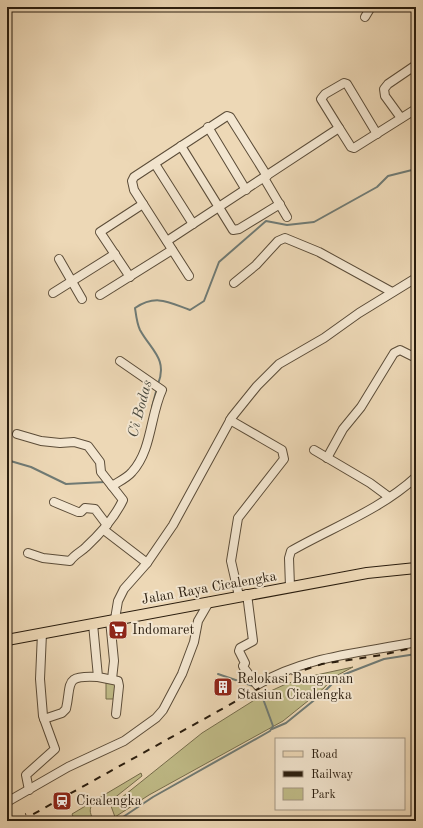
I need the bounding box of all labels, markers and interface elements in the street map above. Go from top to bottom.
water label: Ci Bodas [126,379,156,439]
street label: Jalan Raya Cicalengka [140,569,278,607]
supermarket icon: Indomaret [107,619,129,641]
place label: Indomaret [132,623,195,637]
place label: Relokasi Bangunan Stasiun Cicalengka [237,672,354,702]
building icon: Relokasi Bangunan Stasiun Cicalengka [212,676,234,698]
legend [275,738,405,810]
text: Road [311,749,338,761]
text: Railway [311,769,354,781]
text: Park [311,789,336,801]
station icon: Cicalengka [51,790,73,812]
place label: Cicalengka [76,794,142,808]

